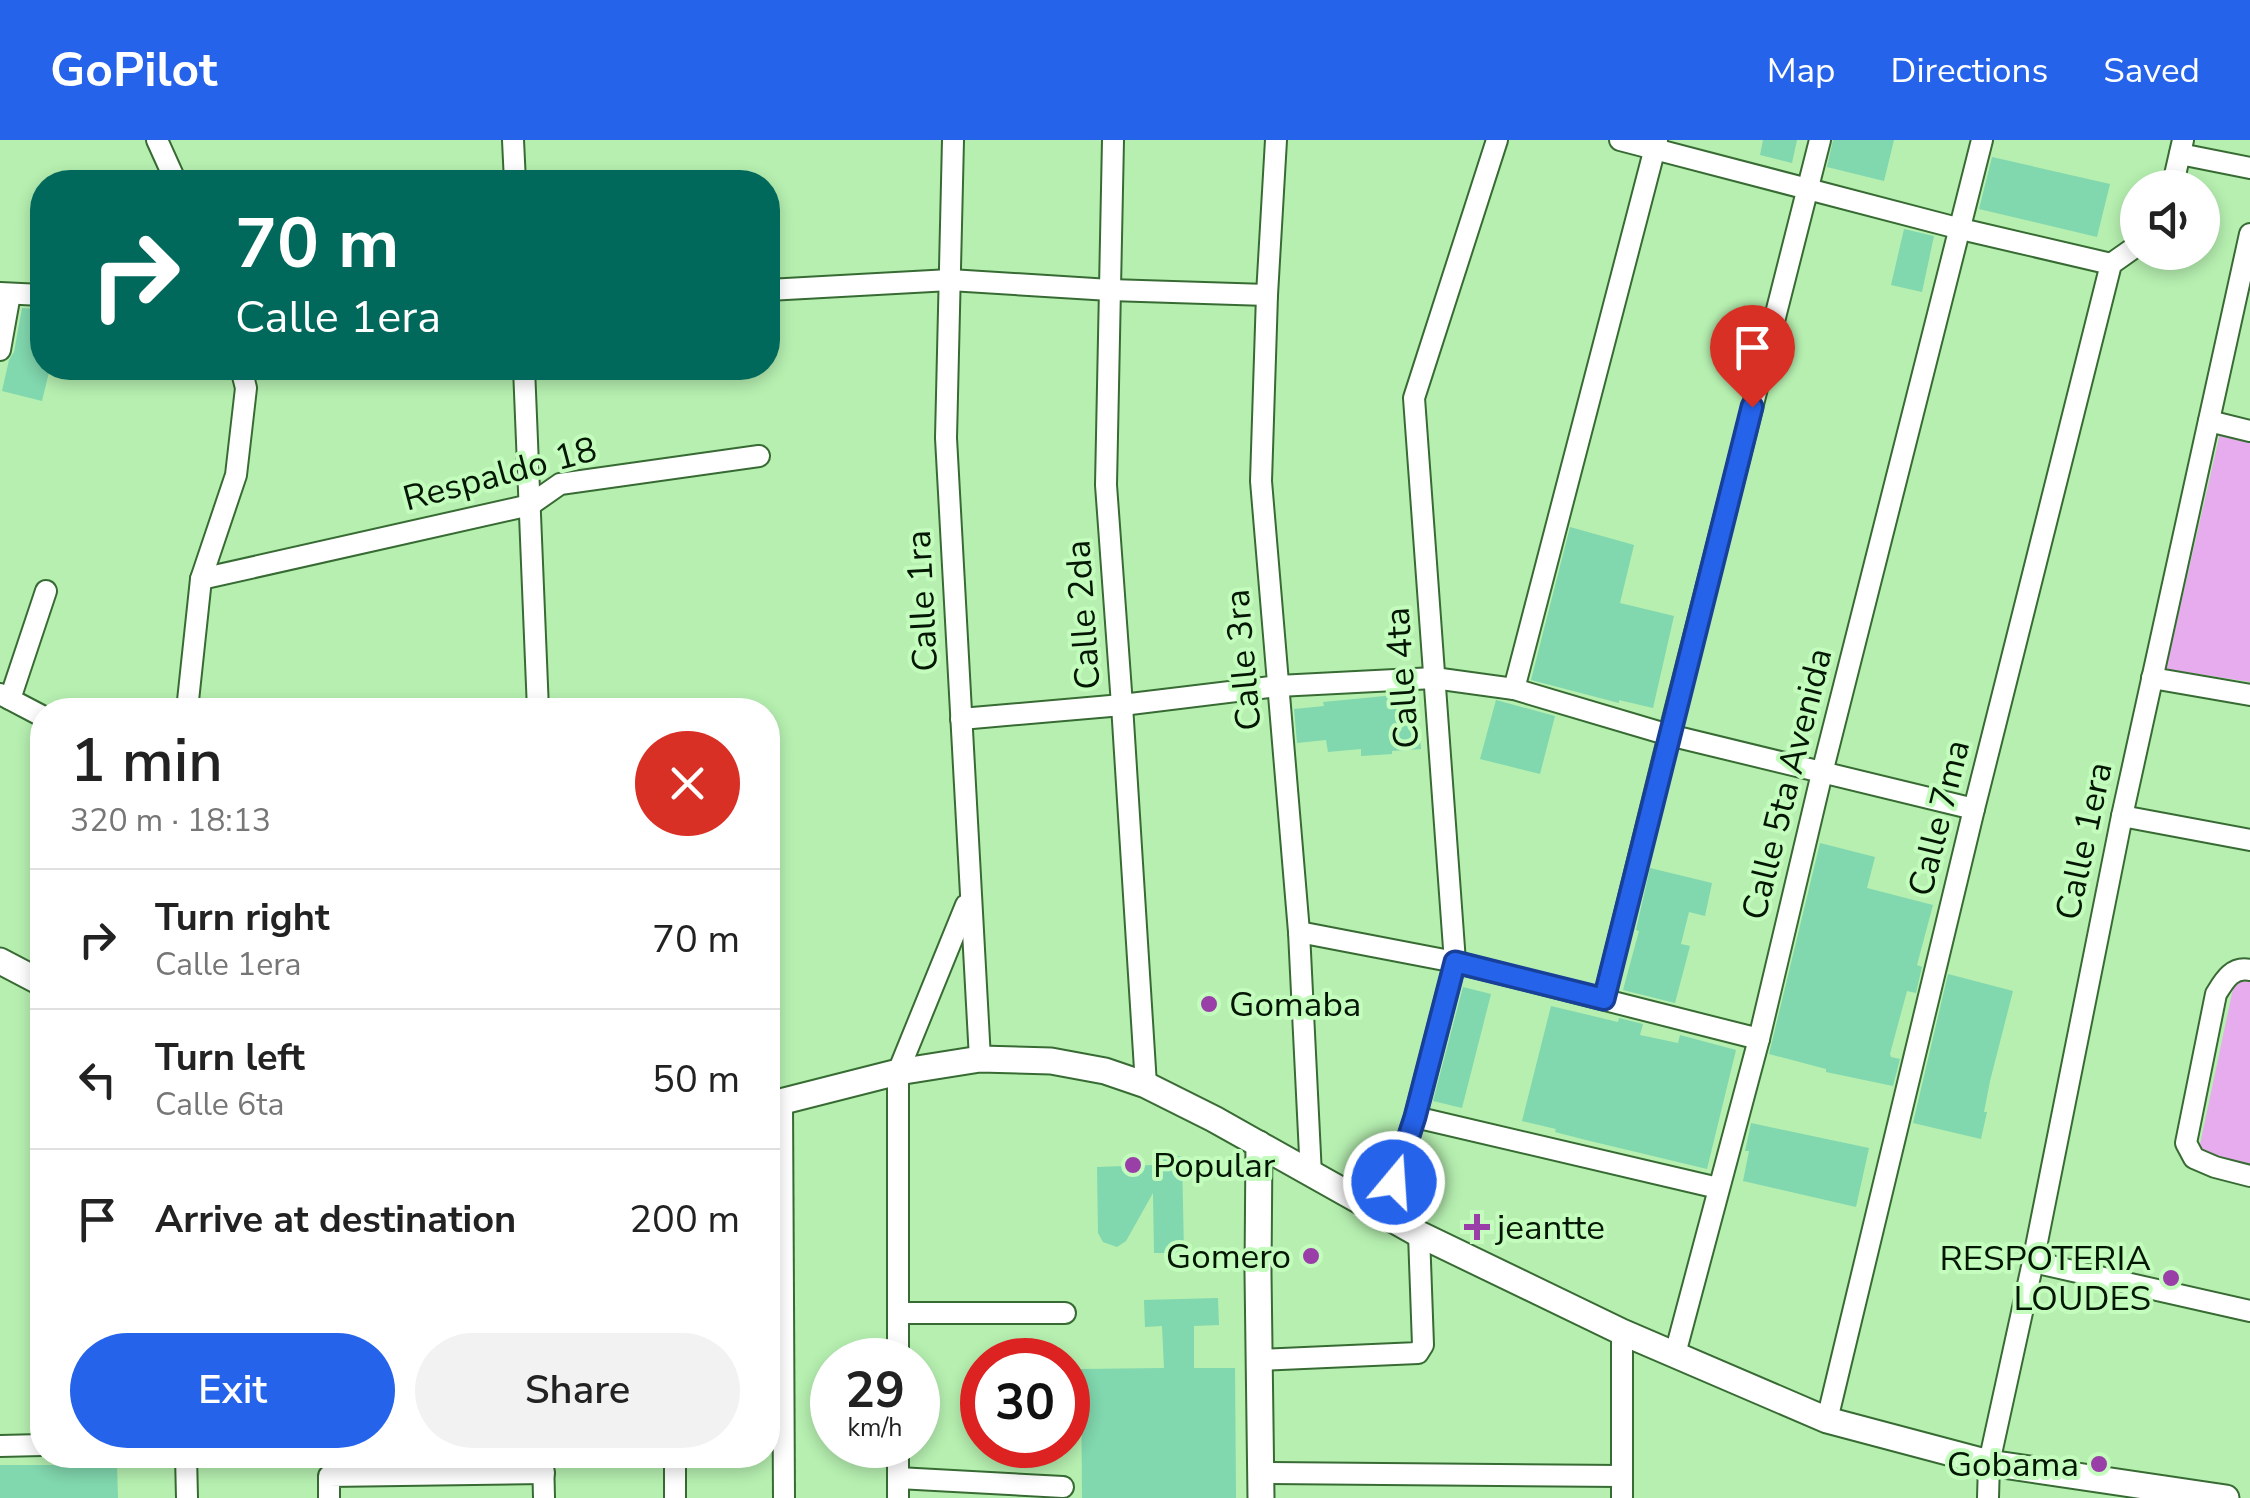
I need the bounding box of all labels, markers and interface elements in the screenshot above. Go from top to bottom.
text: GoPilot [50,37,217,103]
text: Map [1767,47,1836,94]
text: Directions [1891,47,2048,94]
text: Saved [2103,47,2200,94]
map controls [2120,170,2220,270]
button: sound [2120,170,2220,270]
text: 70 m [235,196,399,292]
icon: right [70,210,200,340]
text: Calle 1era [235,287,441,348]
pin [1710,305,1795,408]
icon: arrive [1725,320,1780,375]
street label: Respaldo 18 [398,426,602,522]
street label: Calle 1ra [895,529,949,673]
street label: Calle 2da [1054,539,1112,691]
street label: Calle 3ra [1213,587,1273,733]
street label: Calle 4ta [1374,606,1430,750]
street label: Calle 5ta Avenida [1731,643,1843,925]
text: 1 min [70,720,223,802]
button: close [635,731,740,836]
street label: Calle 7ma [1897,735,1981,901]
street label: Calle 1era [2044,758,2124,924]
text: 320 m · 18:13 [70,799,271,842]
text: Turn right [155,892,330,943]
icon: right [70,912,125,967]
text: 70 m [652,914,740,965]
text: Calle 1era [155,943,301,986]
place label: Gomaba [1229,981,1361,1028]
marker: Gomaba [1198,993,1220,1015]
text: Turn left [155,1032,305,1083]
icon: left [70,1052,125,1107]
text: 50 m [652,1054,740,1105]
text: Calle 6ta [155,1083,284,1126]
position arrow [1342,1130,1446,1234]
place label: Popular [1153,1142,1276,1189]
marker: Popular [1122,1154,1144,1176]
icon: arrive [70,1192,125,1247]
text: Arrive at destination [155,1194,516,1245]
text: 200 m [629,1194,740,1245]
place label: jeantte [1495,1204,1605,1251]
marker: jeantte [1466,1216,1488,1238]
place label: Gomero [1166,1233,1291,1280]
place label: RESPOTERIA LOUDES [1939,1235,2151,1322]
marker: Gomero [1300,1245,1322,1267]
marker: RESPOTERIA LOUDES [2160,1267,2182,1289]
button: Exit [70,1333,395,1448]
button: Share [415,1333,740,1448]
speed limit sign: 30 [960,1338,1090,1468]
text: 29 [845,1356,905,1425]
text: km/h [847,1411,903,1445]
place label: Gobama [1947,1441,2079,1488]
marker: Gobama [2088,1453,2110,1475]

